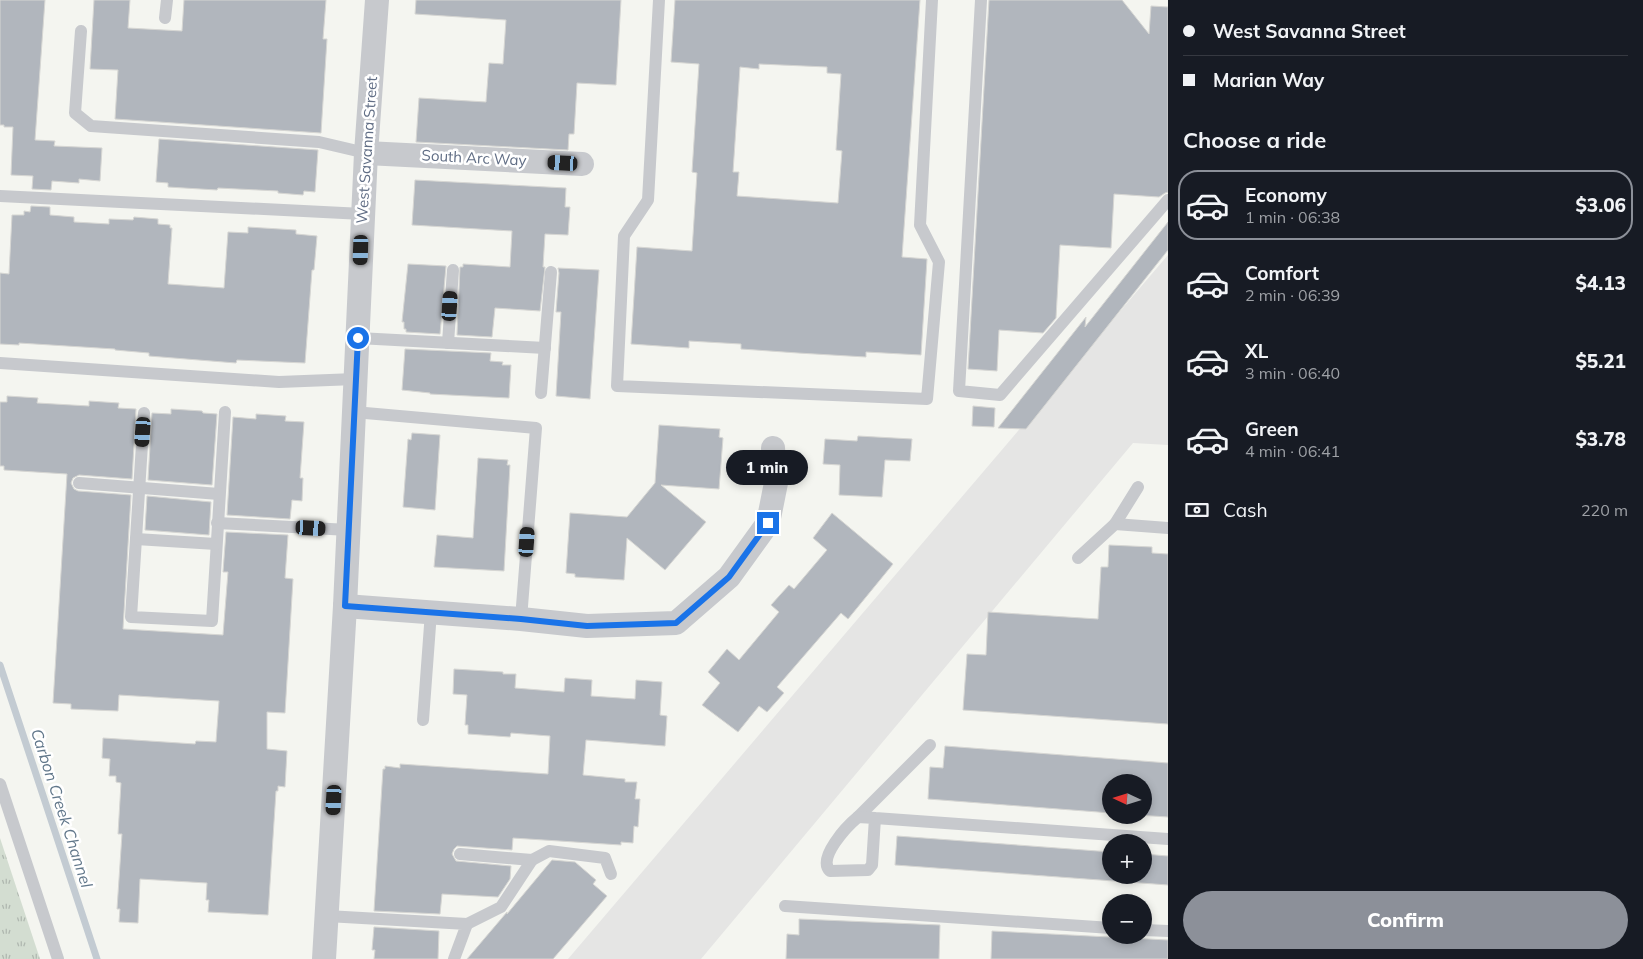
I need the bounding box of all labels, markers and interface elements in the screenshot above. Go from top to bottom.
text: West Savanna Street [1213,19,1406,43]
text: Marian Way [1213,68,1324,92]
street label: West Savanna Street [352,76,381,224]
text: Choose a ride [1183,126,1326,154]
street label: South Arc Way [421,145,527,170]
car [547,155,578,171]
icon: car [1185,183,1230,228]
text: Economy [1245,183,1327,207]
text: $3.06 [1575,193,1626,217]
text: 1 min · 06:38 [1245,207,1340,227]
car [352,235,369,265]
icon: car [1185,261,1230,306]
text: Comfort [1245,261,1319,285]
text: $4.13 [1575,271,1626,295]
text: 2 min · 06:39 [1245,285,1340,305]
car [441,291,458,321]
route start [347,327,369,349]
icon: car [1185,339,1230,384]
text: XL [1245,339,1268,363]
text: $5.21 [1575,349,1626,373]
text: 3 min · 06:40 [1245,363,1340,383]
car [134,417,151,447]
icon: car [1185,417,1230,462]
text: Green [1245,417,1299,441]
text: $3.78 [1575,427,1626,451]
text: 4 min · 06:41 [1245,441,1340,461]
callout: 1 min [727,450,809,486]
text: 1 min [746,457,788,477]
icon: cash [1183,496,1211,524]
text: Cash [1223,498,1268,522]
text: 220 m [1581,500,1628,520]
route end [757,512,779,534]
car [295,520,326,536]
car [518,527,535,557]
water label: Carbon Creek Channel [27,726,97,890]
north arrow [1102,774,1152,824]
map controls [1102,774,1152,944]
car [325,785,342,815]
button: + [1102,834,1152,884]
button: Confirm [1183,891,1628,949]
button: − [1102,894,1152,944]

